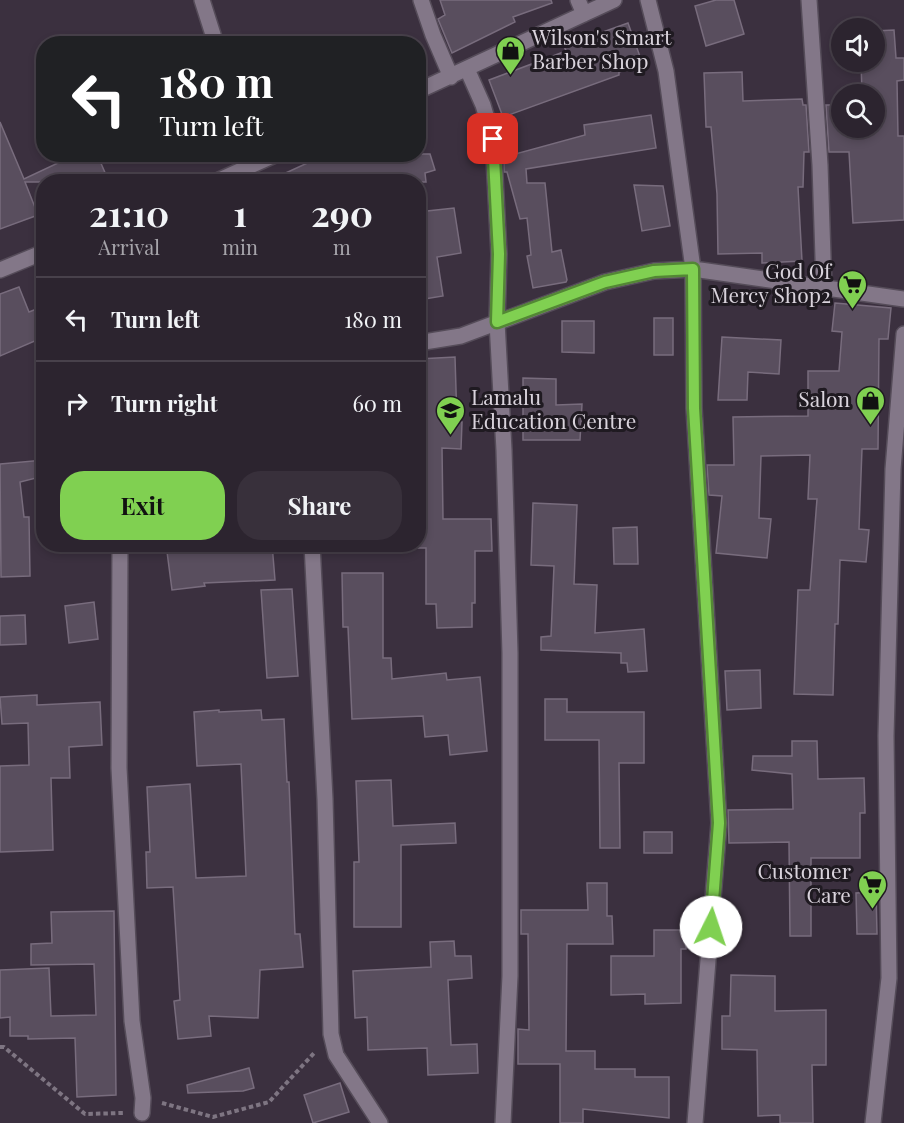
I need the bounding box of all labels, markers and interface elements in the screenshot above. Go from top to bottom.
map controls [831,18,885,138]
button: sound [831,18,885,72]
place label: Wilson's Smart Barber Shop [531,22,672,74]
shop icon: Wilson's Smart Barber Shop [495,34,527,76]
text: 180 m [159,53,274,109]
icon: left [60,60,138,138]
button: search [831,84,885,138]
text: Turn left [159,107,263,143]
pin [467,113,518,164]
icon: arrive [476,122,509,155]
text: 21:10 [89,188,169,236]
text: 1 [233,188,247,236]
text: 290 [311,188,373,236]
text: Arrival [98,233,160,260]
text: min [222,233,258,260]
text: m [333,233,351,260]
place label: God Of Mercy Shop2 [711,256,833,308]
supermarket icon: God Of Mercy Shop2 [836,268,868,310]
icon: left [60,303,93,336]
text: Turn left [111,304,200,334]
text: 180 m [344,304,402,334]
place label: Lamalu Education Centre [471,382,636,434]
place label: Salon [798,384,850,412]
shop icon: Salon [855,384,887,426]
icon: right [60,387,93,420]
text: Turn right [111,388,217,418]
text: 60 m [352,388,402,418]
school or university icon: Lamalu Education Centre [434,394,466,436]
button: Exit [60,471,225,540]
button: Share [237,471,402,540]
place label: Customer Care [757,856,852,908]
supermarket icon: Customer Care [856,868,888,910]
position arrow [679,895,743,959]

